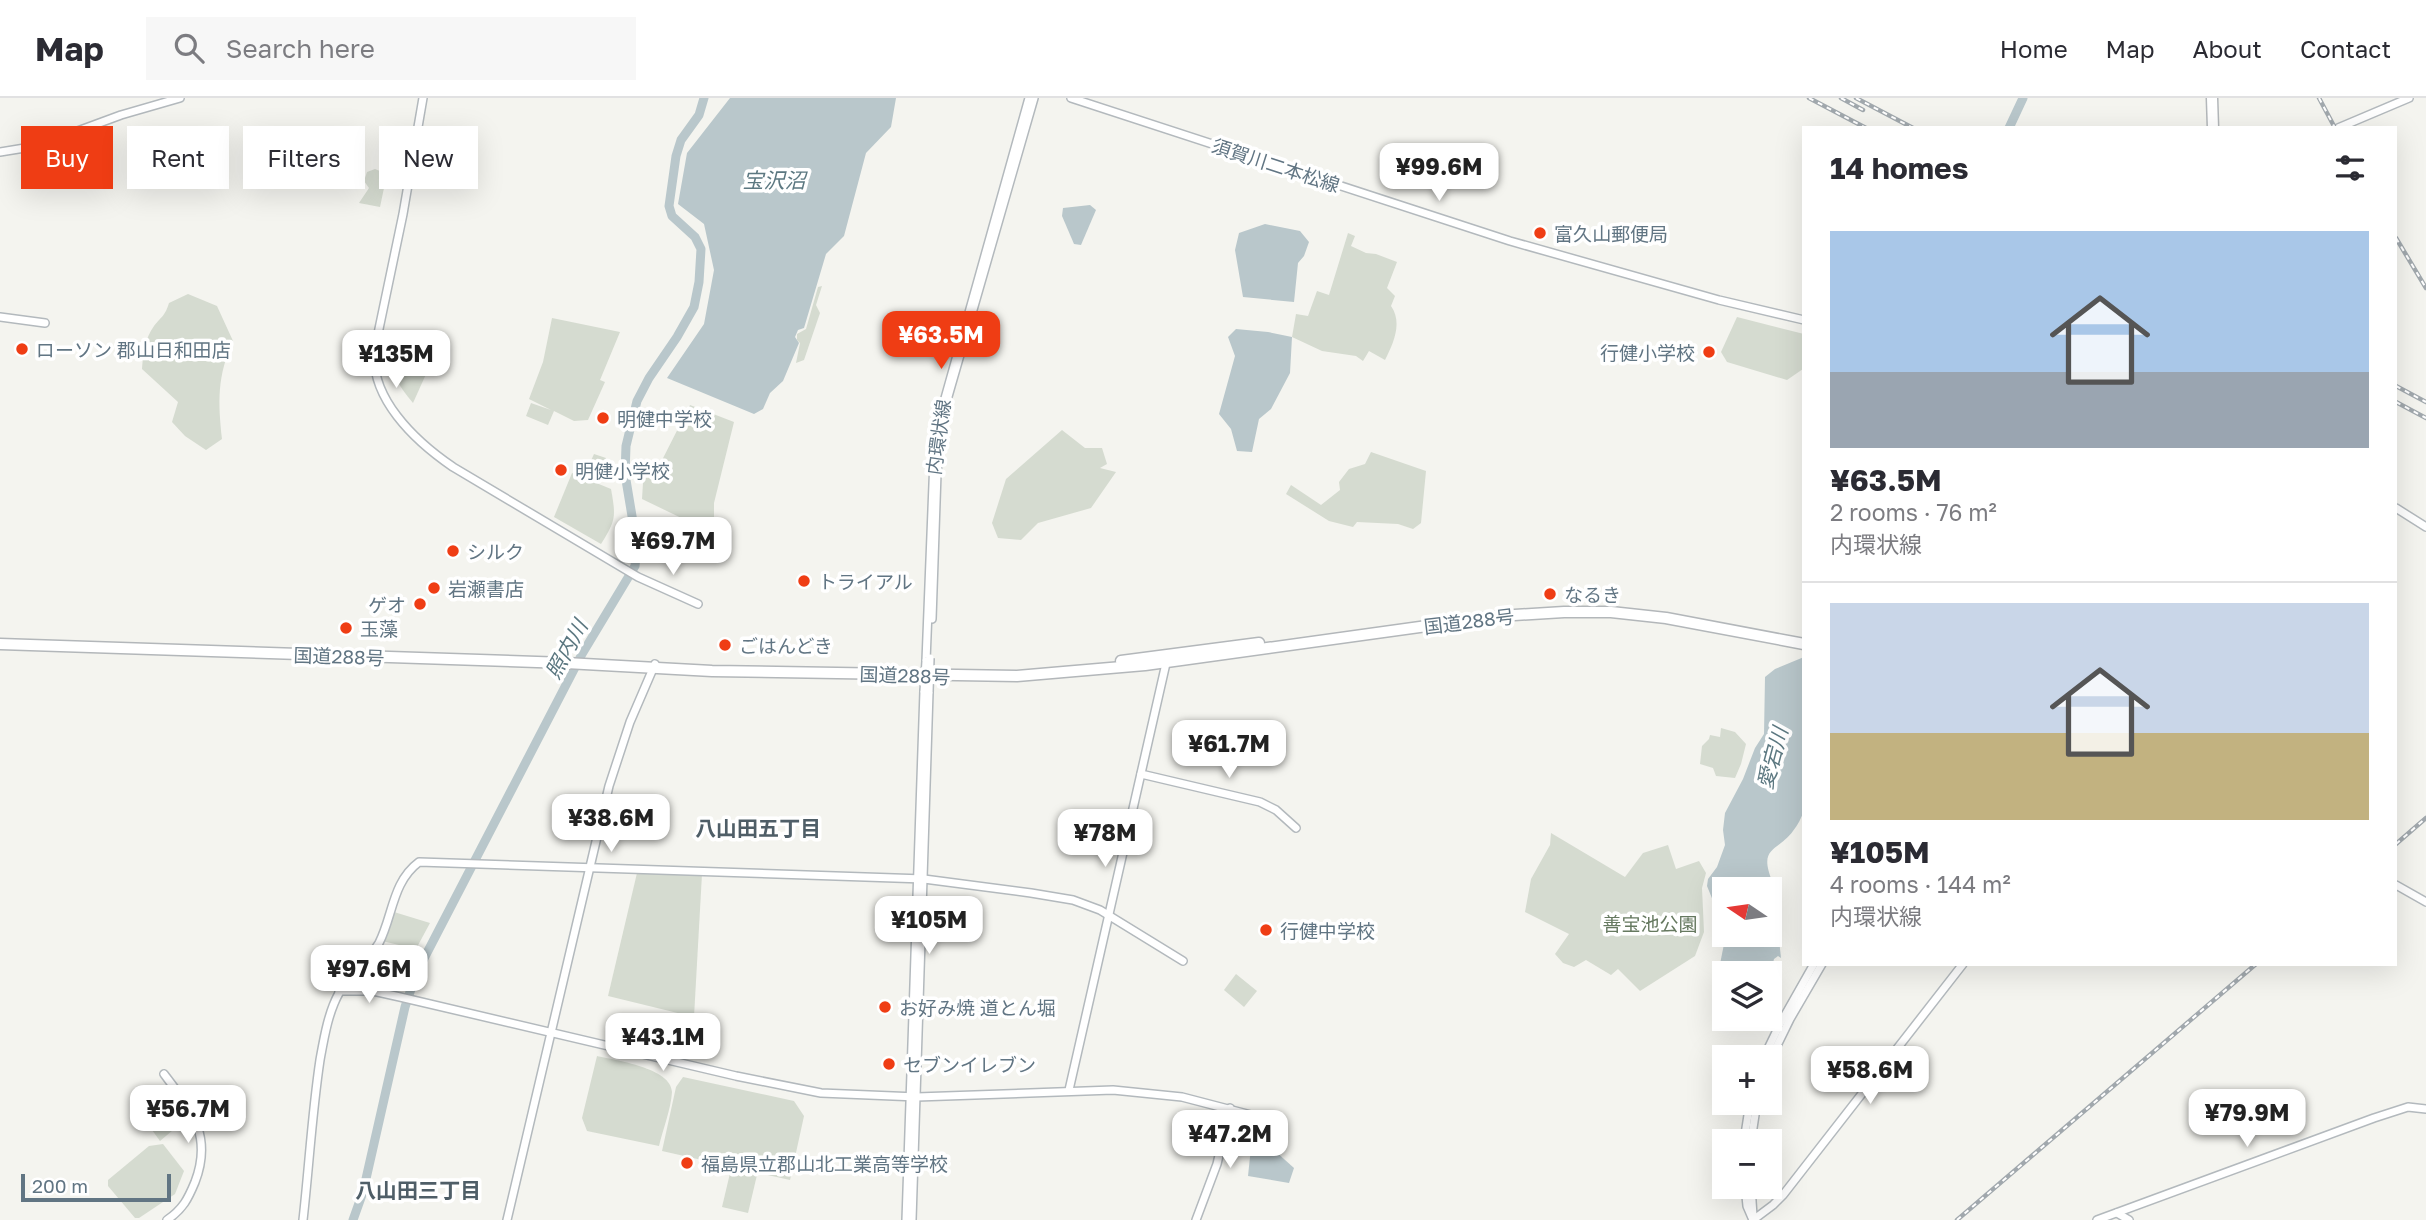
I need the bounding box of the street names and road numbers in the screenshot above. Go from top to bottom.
street label: 須賀川二本松線 [1209,134,1343,196]
street label: 内環状線 [921,398,955,476]
street label: 国道288号 [1422,604,1516,638]
street label: 国道288号 [293,643,385,669]
street label: 国道288号 [859,662,951,688]

